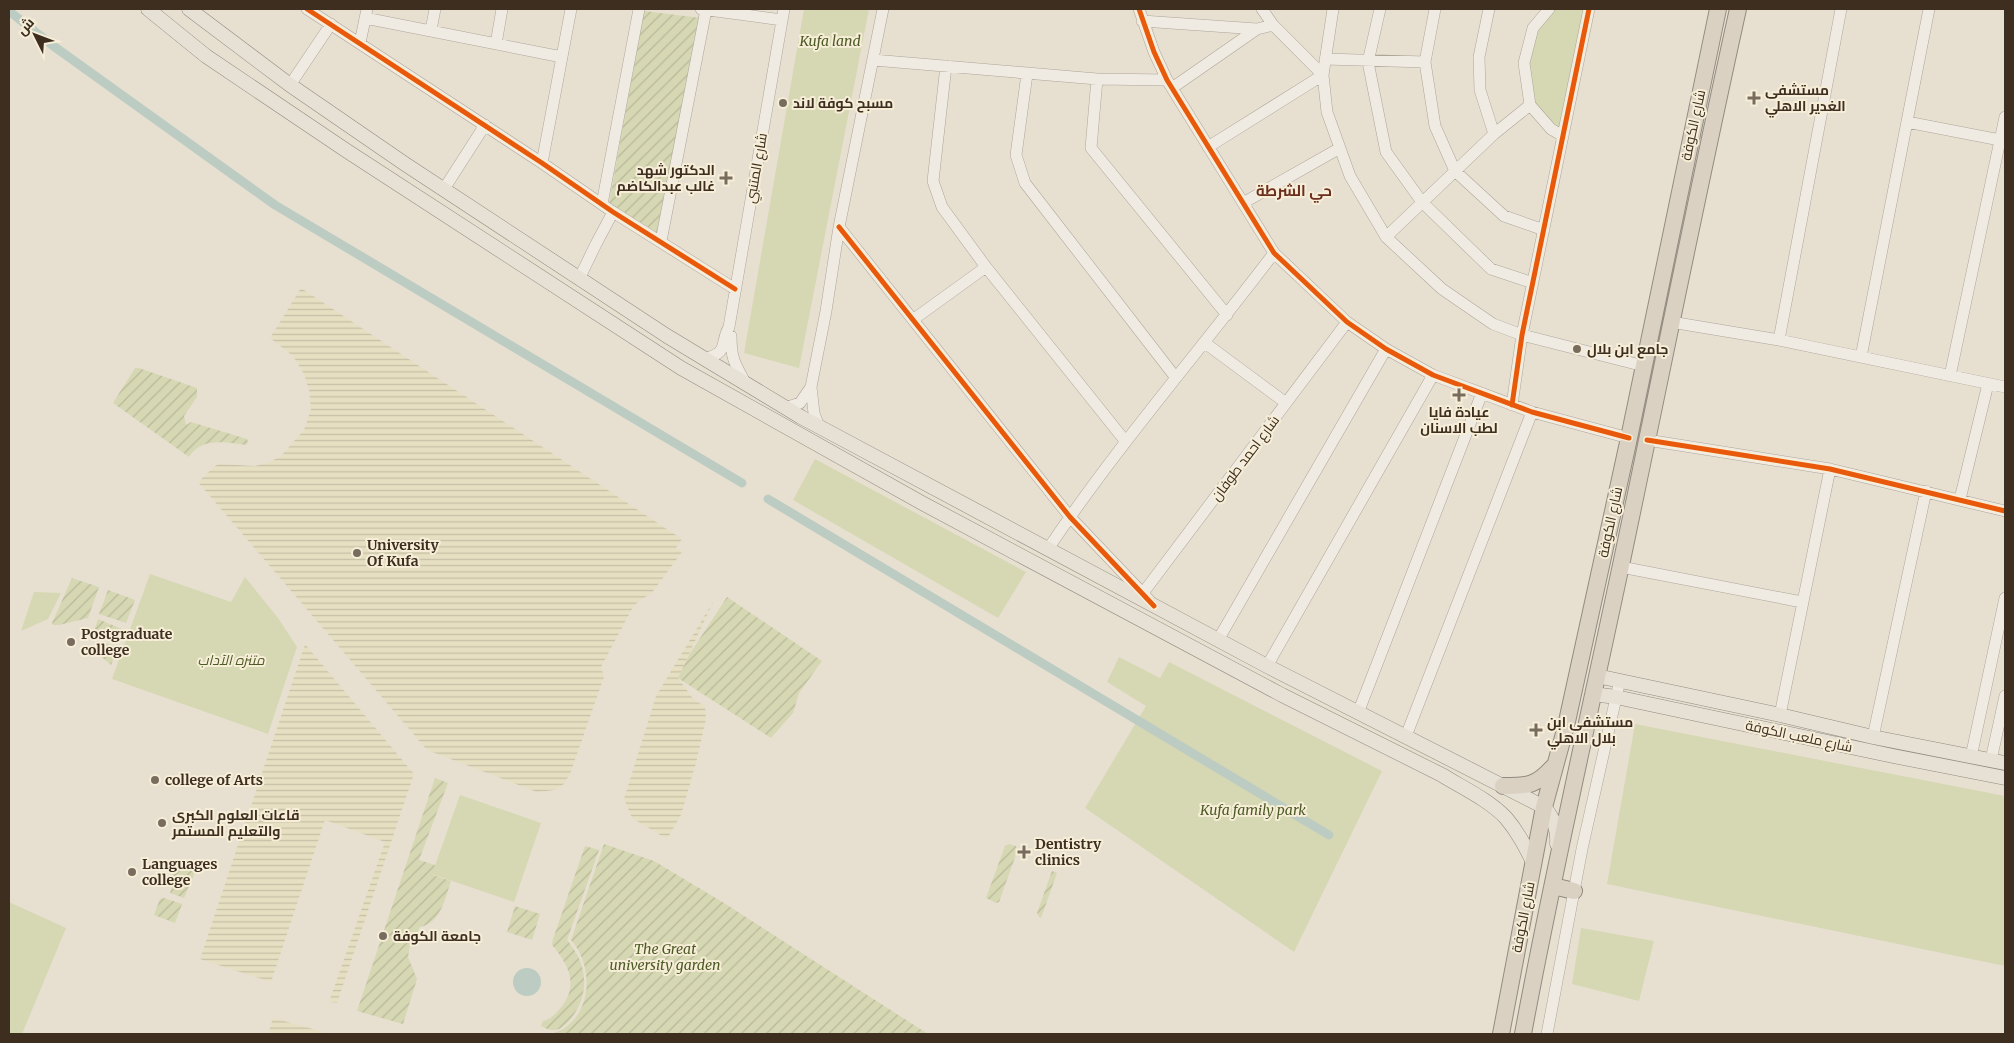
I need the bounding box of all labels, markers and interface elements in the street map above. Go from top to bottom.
north arrow [10,10,60,60]
text: ش [13,14,38,39]
park label: Kufa land [798,32,861,50]
place label: مستشفى الغدير الاهلي [1765,81,1846,118]
street label: شارع الكوفة [1677,88,1709,162]
marker: مستشفى الغدير الاهلي [1747,91,1761,105]
place label: مسبح كوفة لاند [793,94,893,113]
marker: مسبح كوفة لاند [777,97,789,109]
street label: شارع المتنبي [741,131,774,205]
place label: الدكتور شهد غالب عبدالكاضم [617,161,715,196]
marker: الدكتور شهد غالب عبدالكاضم [719,171,733,185]
district label: حي الشرطة [1256,181,1332,203]
place label: جامع ابن بلال [1587,340,1668,359]
marker: جامع ابن بلال [1571,343,1583,355]
marker: عيادة فايا لطب الاسنان [1452,388,1466,402]
place label: عيادة فايا لطب الاسنان [1420,403,1498,437]
street label: شارع احمد طوفان [1207,412,1283,504]
street label: شارع الكوفة [1594,485,1626,559]
place label: University Of Kufa [367,536,440,570]
marker: University Of Kufa [351,547,363,559]
place label: Postgraduate college [81,625,173,659]
marker: Postgraduate college [65,636,77,648]
park label: متنزه الآداب [197,651,266,669]
place label: مستشفى ابن بلال الاهلي [1547,713,1633,750]
street label: شارع ملعب الكوفة [1744,716,1854,756]
marker: مستشفى ابن بلال الاهلي [1529,723,1543,737]
place label: college of Arts [165,771,263,789]
marker: college of Arts [149,774,161,786]
park label: Kufa family park [1199,801,1306,819]
place label: قاعات العلوم الكبرى والتعليم المستمر [171,806,300,841]
marker: قاعات العلوم الكبرى والتعليم المستمر [156,817,168,829]
place label: Dentistry clinics [1035,835,1102,869]
marker: Dentistry clinics [1017,845,1031,859]
place label: Languages college [142,855,217,889]
marker: Languages college [126,866,138,878]
street label: شارع الكوفة [1507,880,1539,954]
place label: جامعة الكوفة [393,927,481,945]
marker: جامعة الكوفة [377,930,389,942]
park label: The Great university garden [610,940,720,974]

